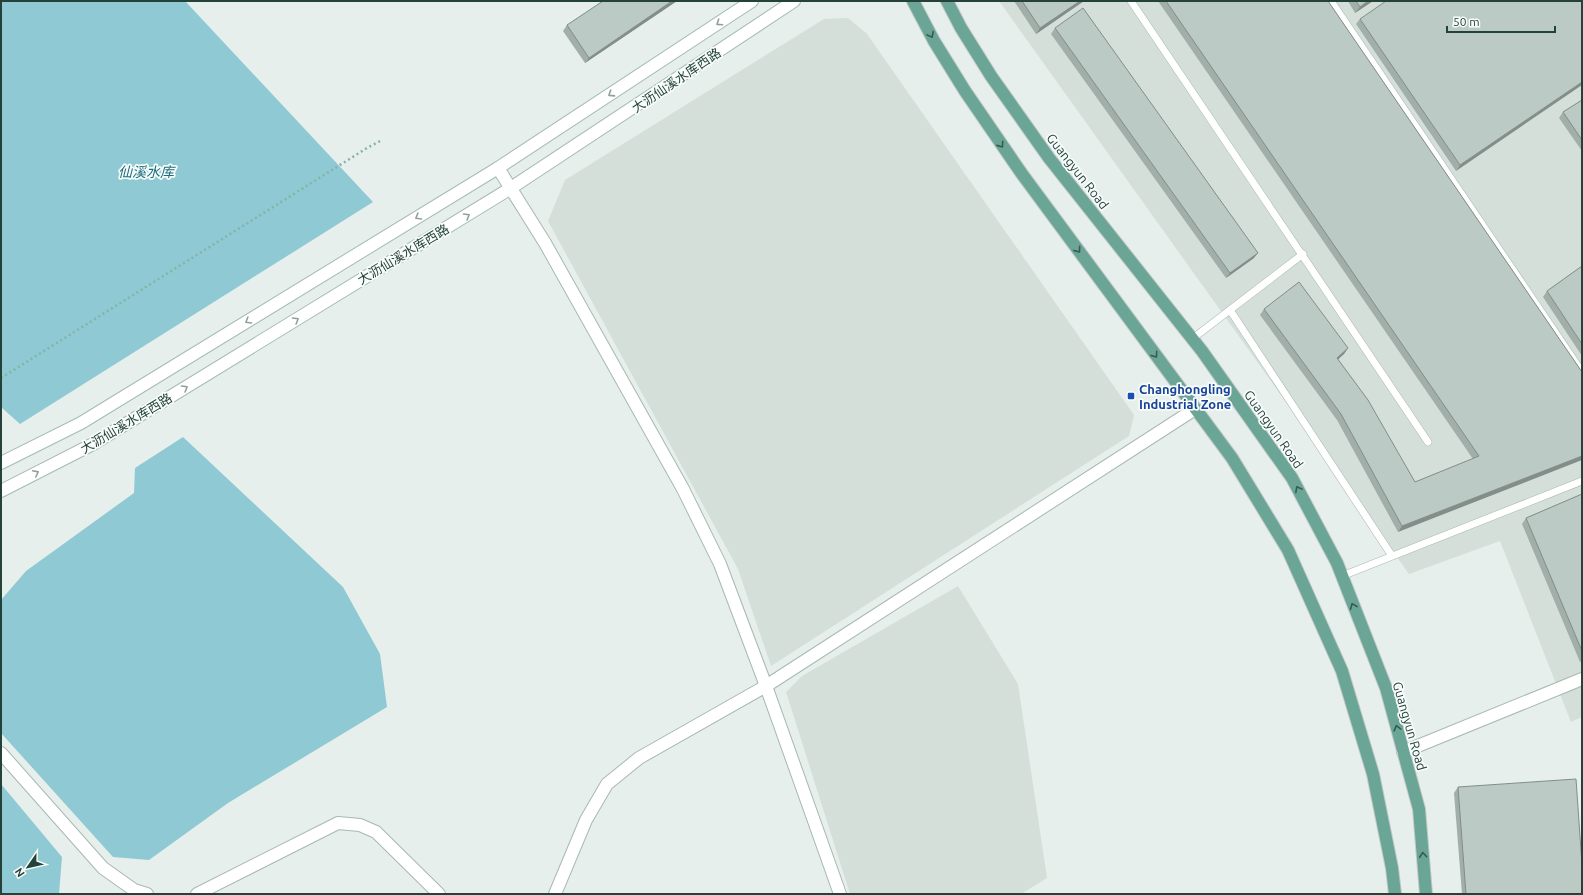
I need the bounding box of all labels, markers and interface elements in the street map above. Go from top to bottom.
scale bar [1447,8,1555,34]
text: 50 m [1453,15,1480,28]
one-way arrow [716,18,723,25]
one-way arrow [927,31,934,39]
street label: 大沥仙溪水库西路 [629,45,723,115]
one-way arrow [608,89,615,97]
street label: Guangyun Road [1044,131,1112,211]
one-way arrow [996,141,1004,148]
water label: 仙溪水库 [118,164,176,180]
one-way arrow [416,212,423,219]
one-way arrow [463,213,470,220]
street label: 大沥仙溪水库西路 [355,221,451,287]
one-way arrow [1073,246,1081,253]
one-way arrow [245,316,252,324]
one-way arrow [292,317,299,324]
one-way arrow [1150,350,1157,357]
place label: Changhongling Industrial Zone [1139,382,1231,411]
one-way arrow [181,385,188,392]
street label: Guangyun Road [1242,387,1306,471]
street label: 大沥仙溪水库西路 [78,390,174,456]
marker: Changhongling Industrial Zone [1126,391,1136,401]
one-way arrow [32,470,39,478]
one-way arrow [1295,485,1302,493]
one-way arrow [1350,602,1358,609]
street label: Guangyun Road [1391,680,1429,772]
one-way arrow [1393,725,1402,732]
north arrow [8,847,48,887]
one-way arrow [1419,852,1428,858]
text: N [12,866,27,879]

